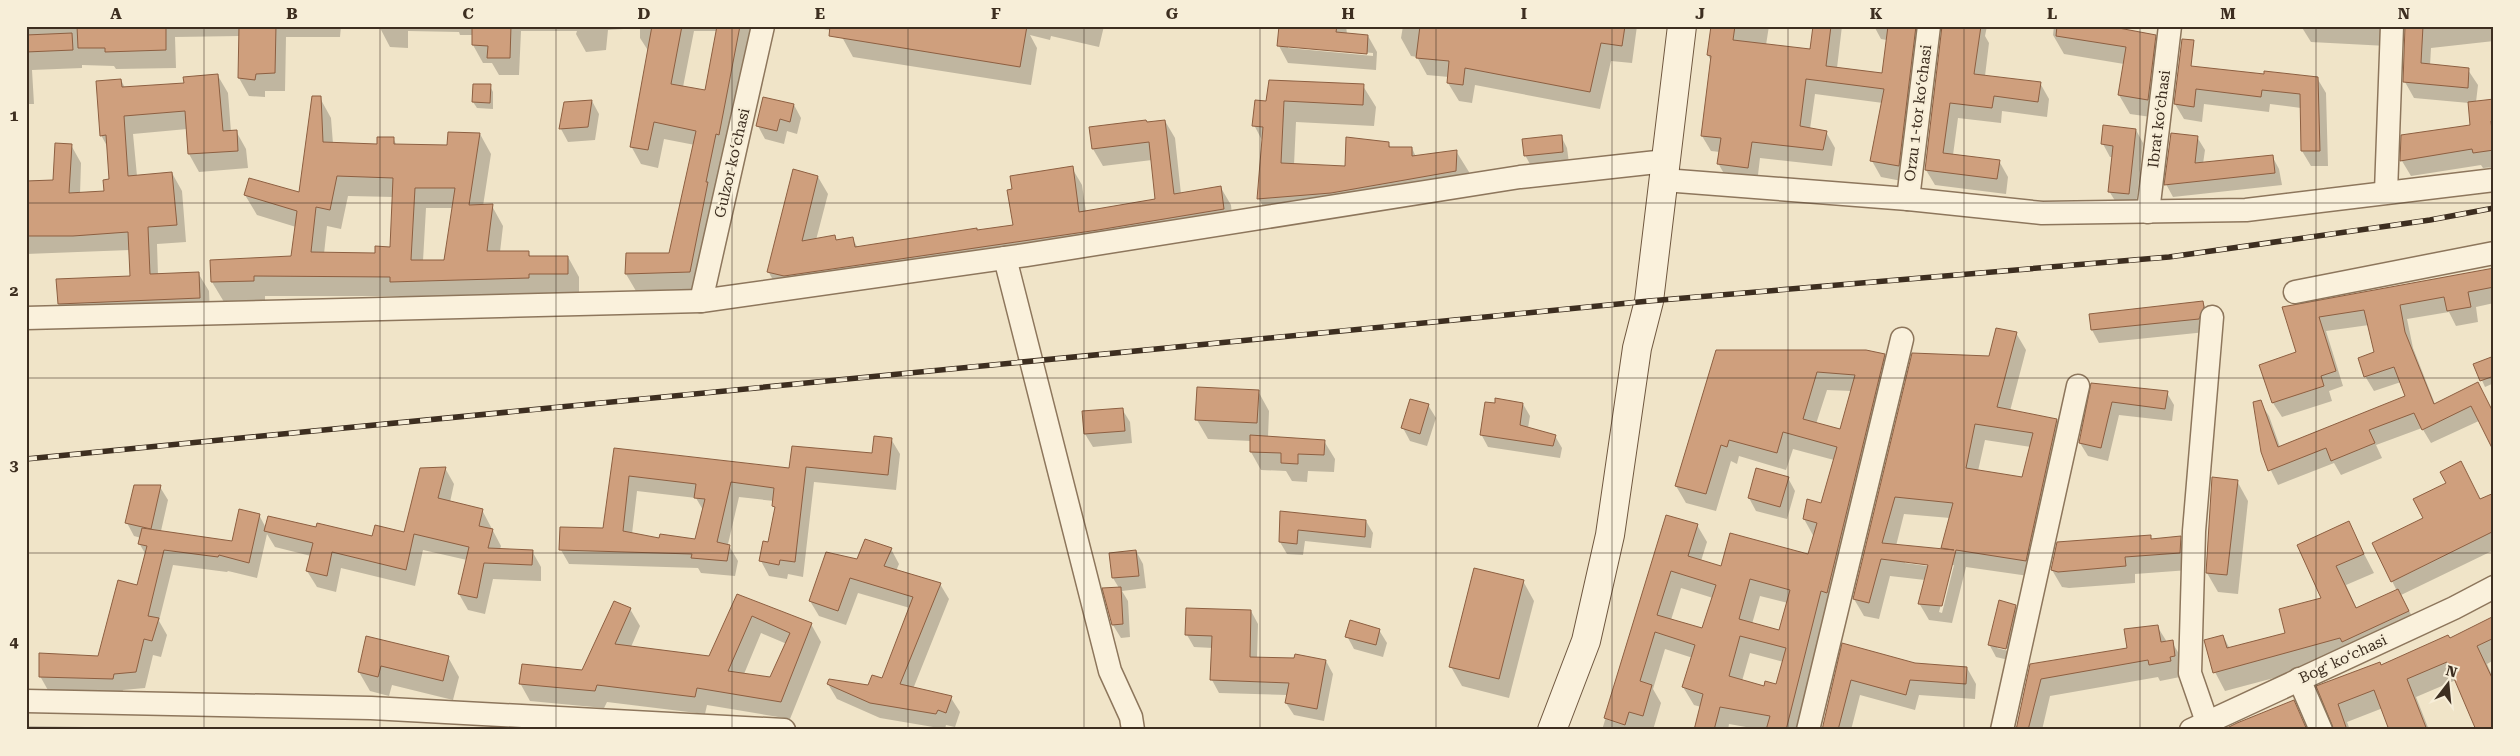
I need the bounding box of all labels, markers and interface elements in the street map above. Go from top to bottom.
text: A [110,4,122,23]
text: B [286,4,298,23]
text: C [462,4,474,23]
text: D [638,4,651,23]
text: E [815,4,825,23]
text: F [991,4,1001,23]
text: G [1166,4,1179,23]
text: H [1341,4,1355,23]
text: I [1521,4,1527,23]
text: J [1695,4,1705,23]
text: K [1870,4,1883,23]
text: L [2047,4,2057,23]
text: M [2220,4,2236,23]
text: N [2398,4,2410,23]
street label: Orzu 1-tor koʻchasi [1901,43,1935,182]
street label: Ibrat koʻchasi [2144,69,2174,169]
text: 1 [10,106,19,125]
street label: Gulzor koʻchasi [711,106,753,220]
text: 2 [10,281,19,300]
text: 3 [10,456,19,475]
street label: Bogʻ koʻchasi [2296,631,2390,687]
text: 4 [10,632,19,651]
north arrow [2422,658,2472,708]
text: N [2444,662,2459,681]

